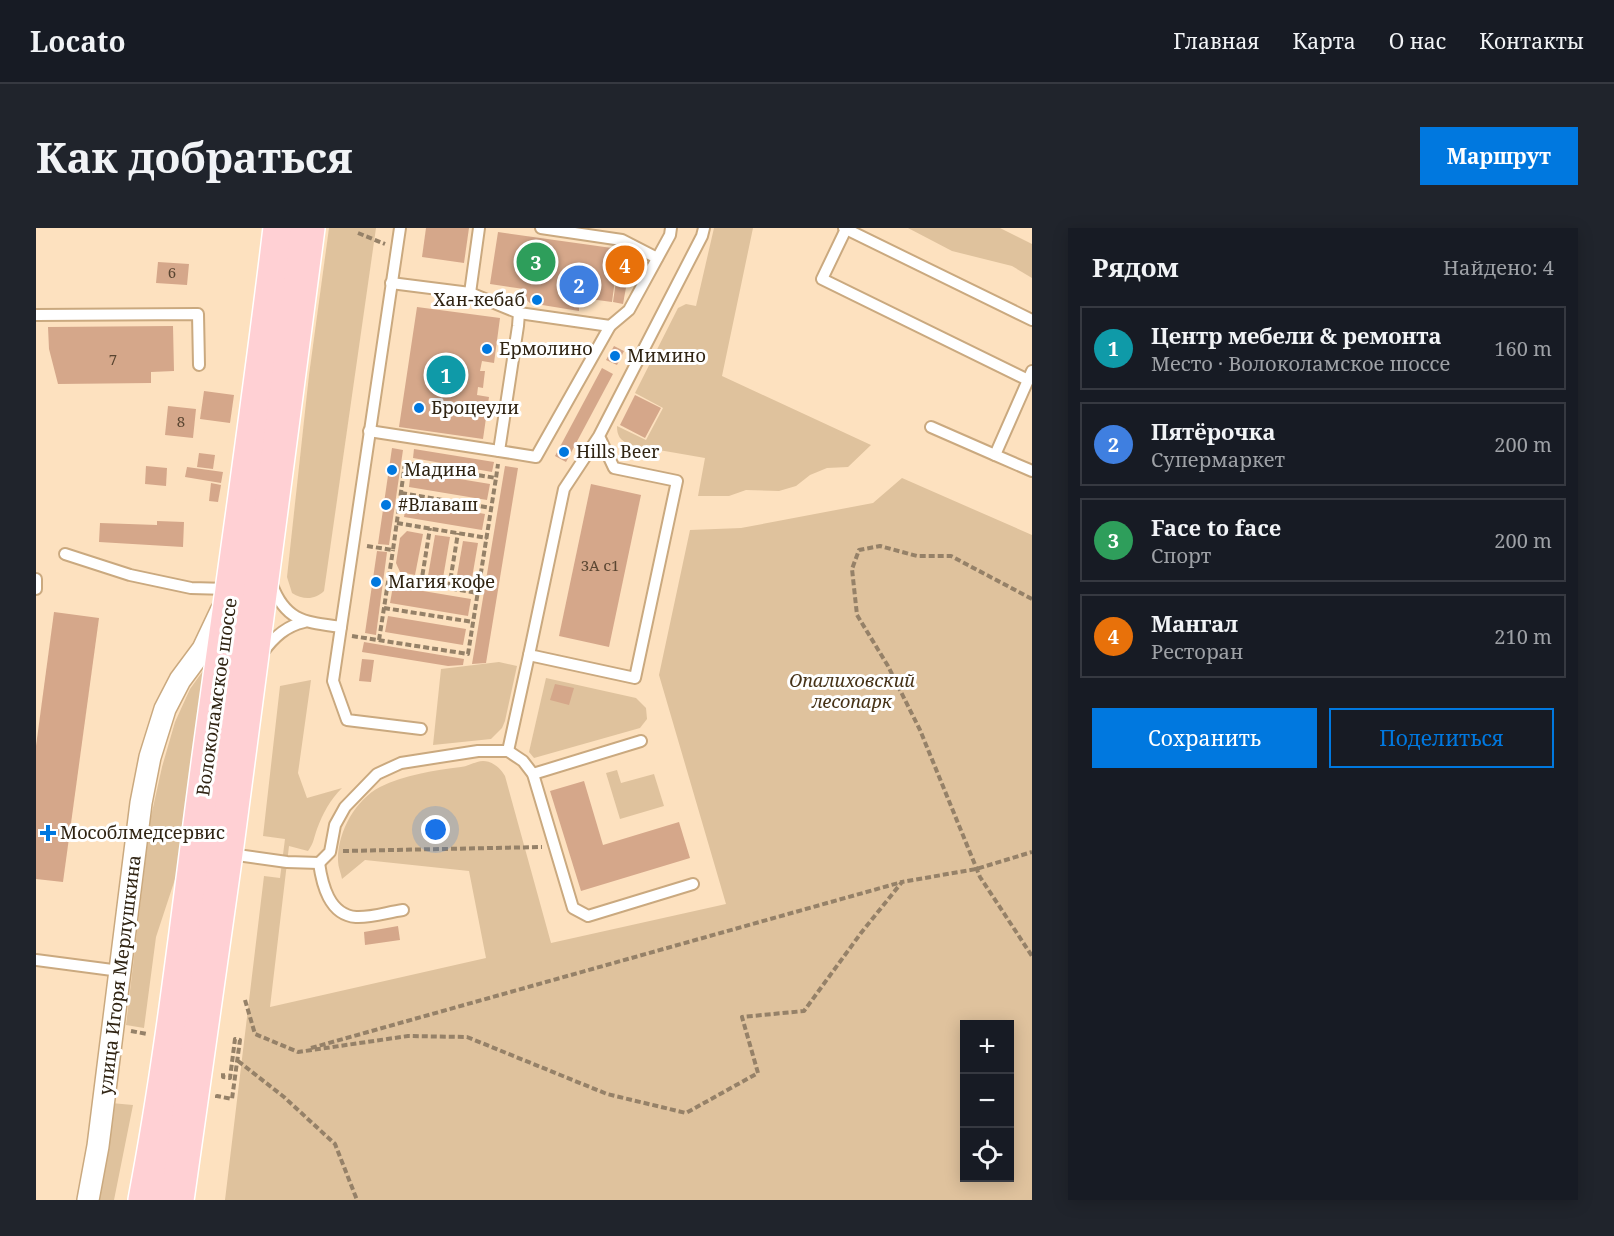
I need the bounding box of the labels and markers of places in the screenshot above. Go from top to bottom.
pin: 3 [516,240,556,285]
pin: 4 [606,243,644,288]
pin: 2 [560,262,598,308]
place label: Хан-кебаб [434,287,525,311]
marker: Хан-кебаб [530,293,544,307]
place label: Ермолино [499,336,593,360]
marker: Ермолино [480,342,494,356]
place label: Мимино [627,343,706,367]
marker: Мимино [608,349,622,363]
pin: 1 [426,352,466,398]
place label: Броцеули [431,395,519,419]
marker: Броцеули [412,401,426,415]
place label: Hills Beer [576,439,660,463]
marker: Hills Beer [557,445,571,459]
place label: Мадина [404,457,477,481]
marker: Мадина [385,463,399,477]
place label: #Влаваш [398,492,478,516]
marker: #Влаваш [379,498,393,512]
place label: Магия кофе [388,569,495,593]
marker: Магия кофе [369,575,383,589]
place label: Мособлмедсервис [60,820,225,844]
marker: Мособлмедсервис [41,826,55,840]

